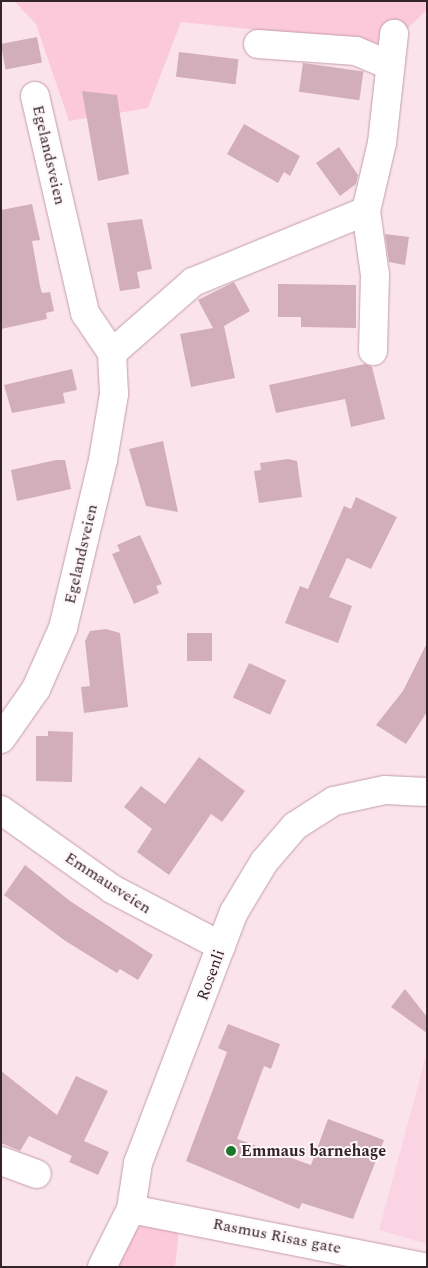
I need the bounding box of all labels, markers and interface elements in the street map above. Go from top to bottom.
street label: Egelandsveien [28,103,70,207]
street label: Egelandsveien [60,502,102,606]
street label: Emmausveien [61,848,155,918]
street label: Rosenli [193,947,229,1003]
place label: Emmaus barnehage [241,1141,386,1161]
marker: Emmaus barnehage [225,1145,237,1157]
street label: Rasmus Risas gate [211,1214,343,1258]

